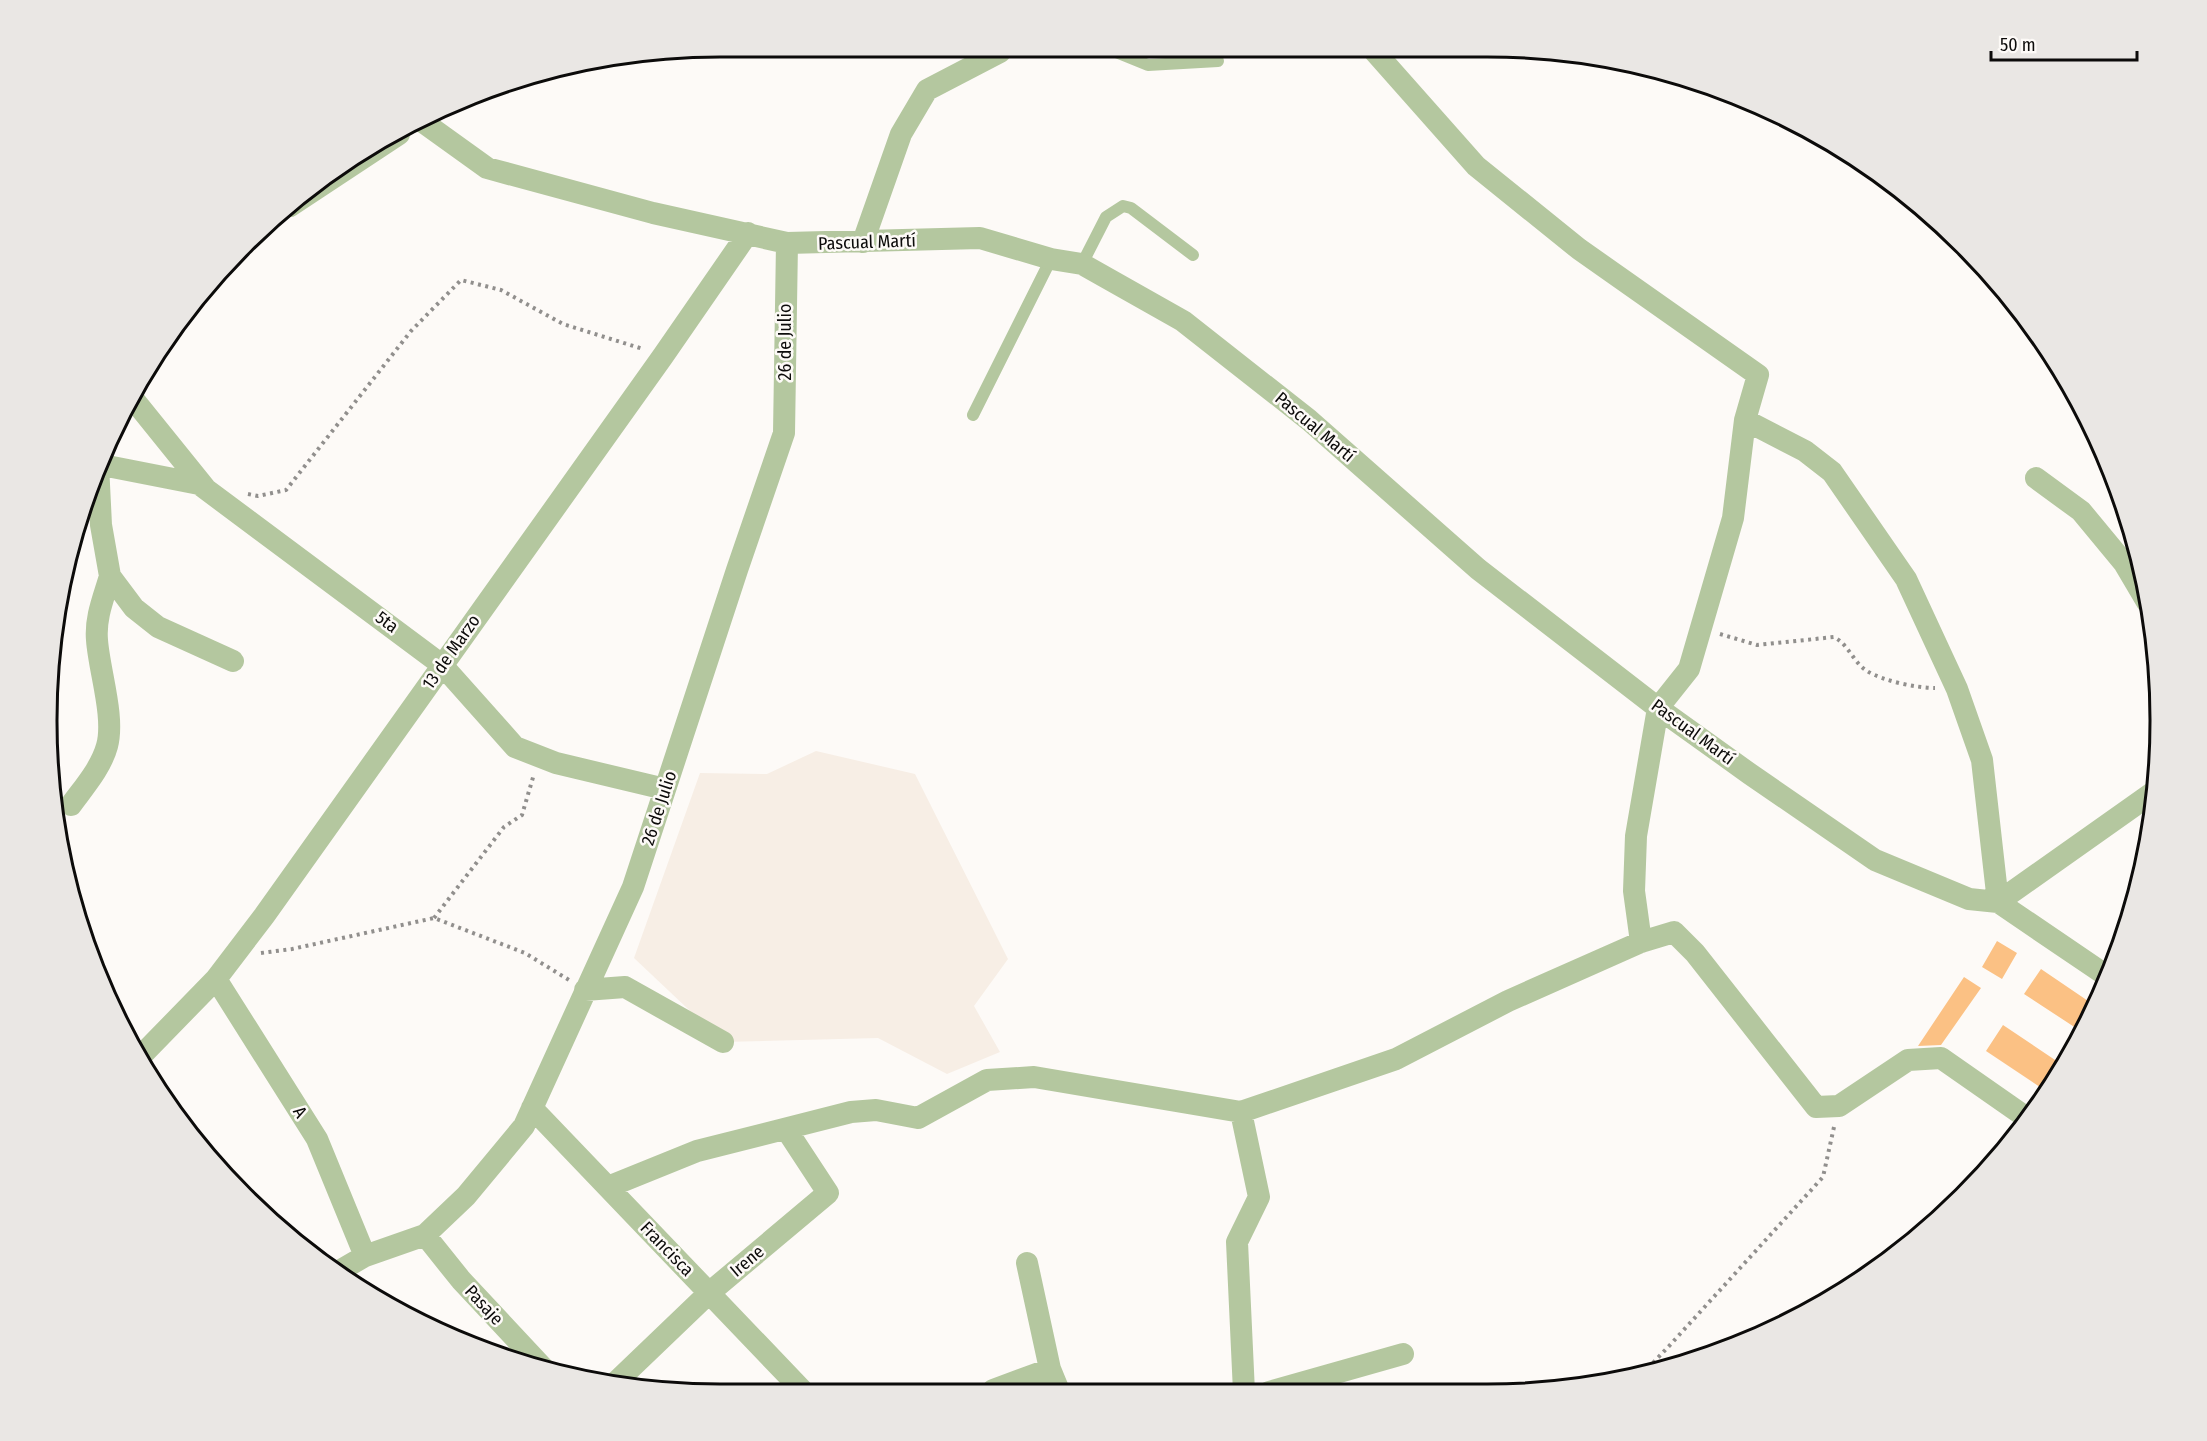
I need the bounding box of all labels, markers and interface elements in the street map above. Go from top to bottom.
scale bar [1991,24,2136,62]
text: 50 m [2000,34,2036,56]
street label: Pascual Martí [818,229,917,255]
street label: 26 de Julio [774,304,796,380]
street label: Pascual Martí [1270,387,1360,467]
street label: 5ta [371,606,403,638]
street label: 13 de Marzo [417,610,485,694]
street label: Pascual Martí [1647,694,1739,770]
street label: 26 de Julio [637,768,681,848]
street label: A [288,1102,312,1122]
street label: Francisca [636,1217,698,1281]
street label: Irene [725,1240,769,1282]
street label: Pasaje [460,1280,508,1330]

